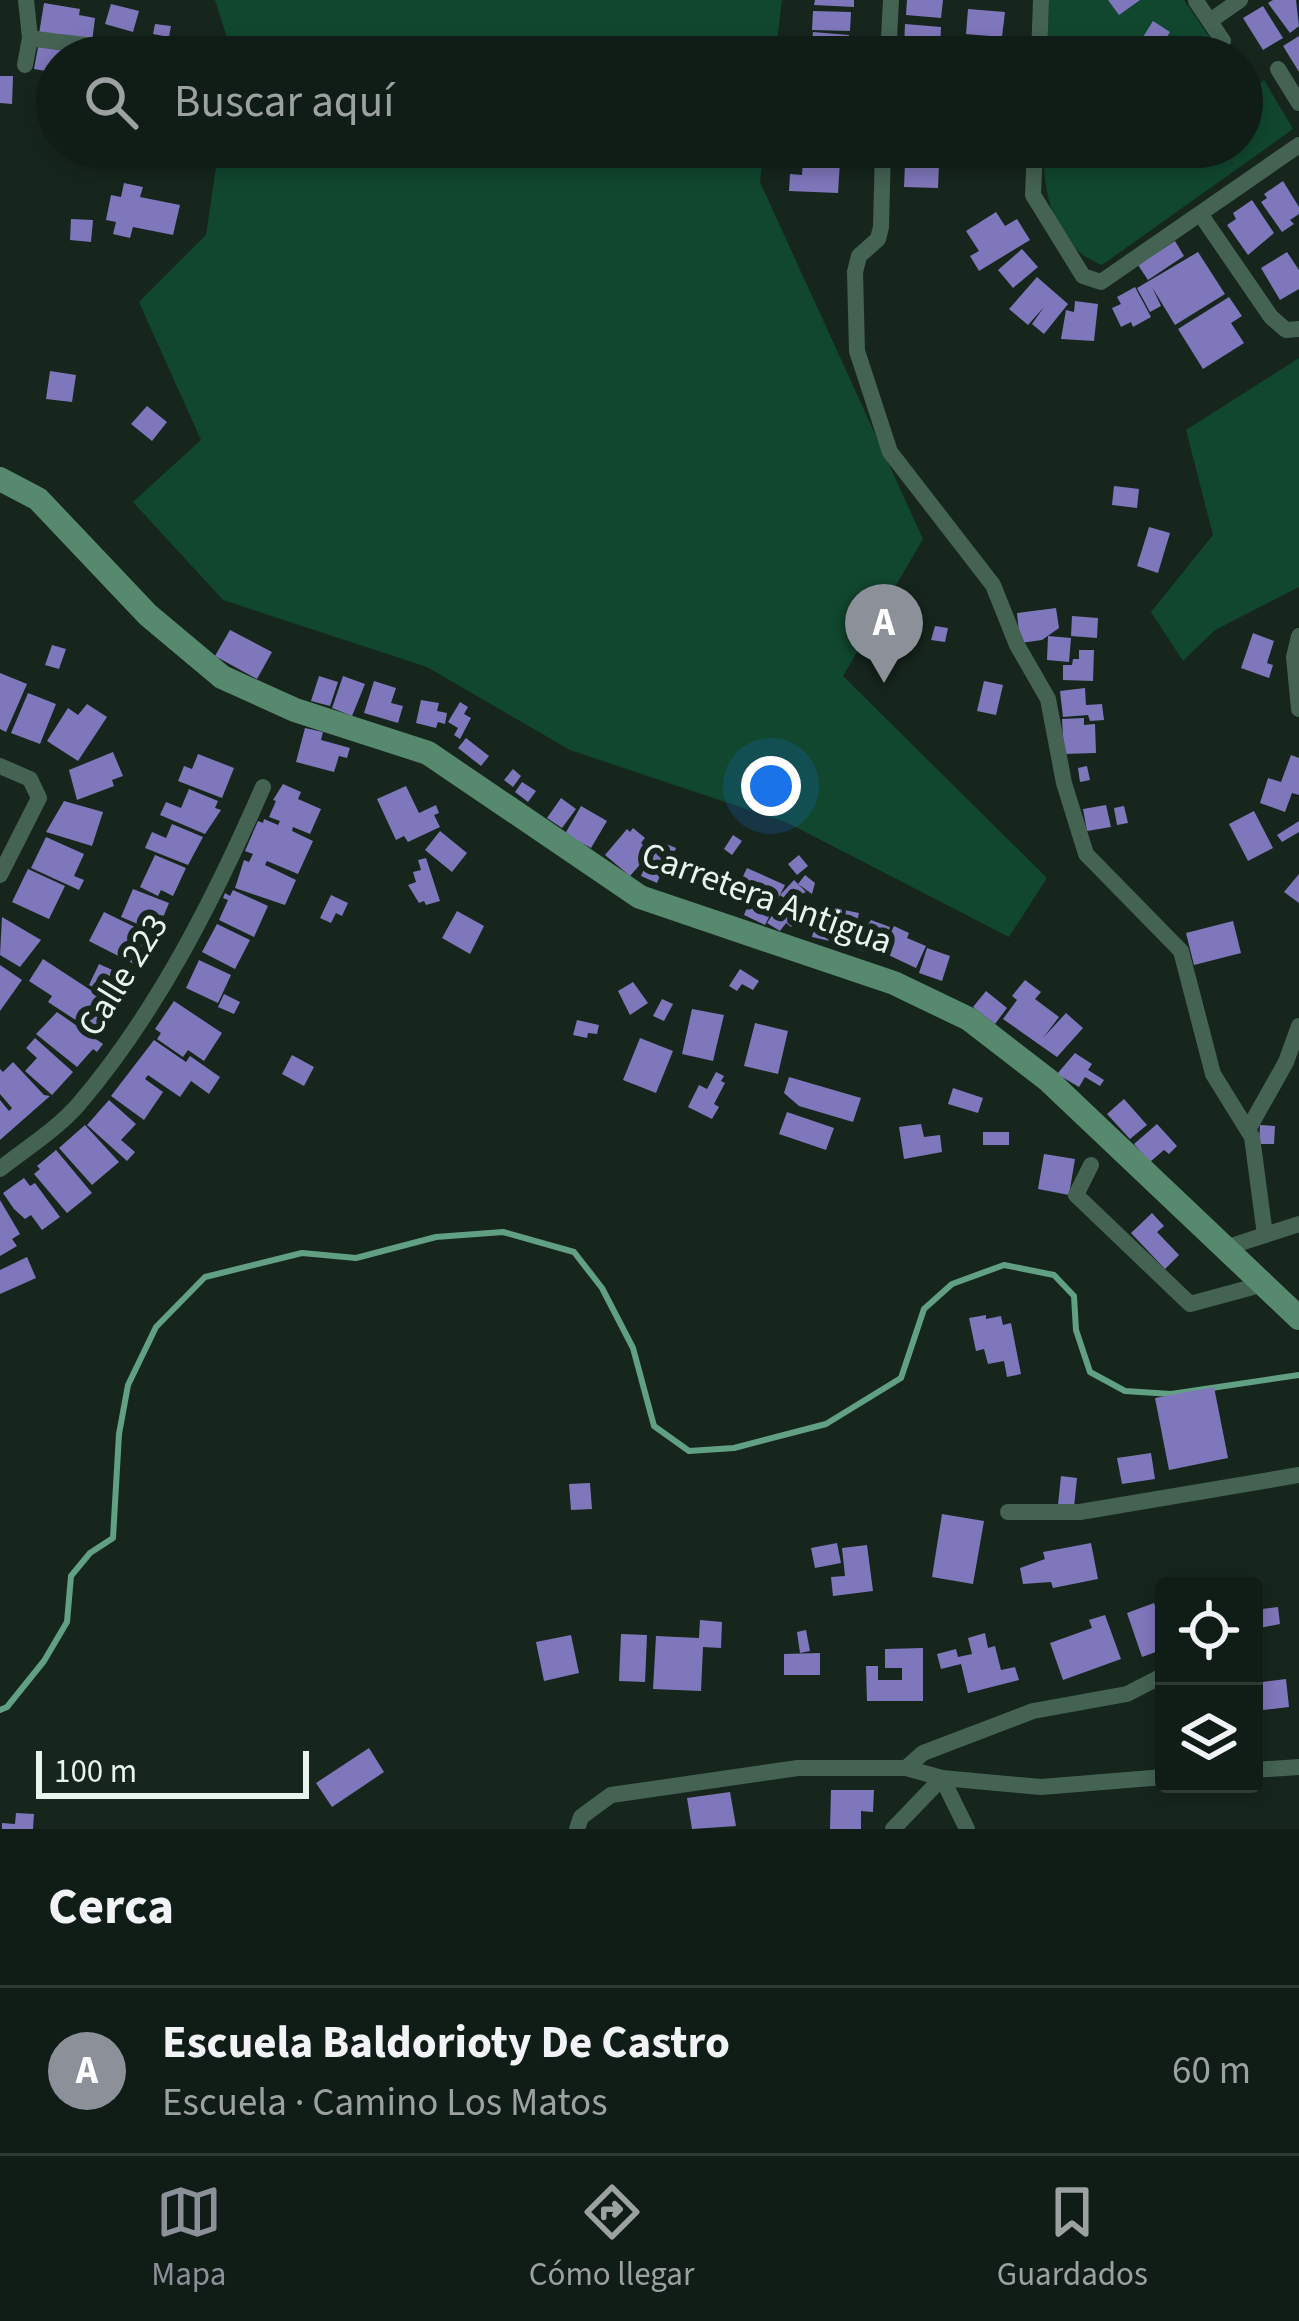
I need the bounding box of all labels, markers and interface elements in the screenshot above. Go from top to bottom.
search box [36,36,1263,168]
icon: search [78,69,144,135]
text: Buscar aquí [174,70,394,134]
pin: A [845,584,923,683]
your location [741,756,801,816]
street label: Carretera Antigua [634,829,900,967]
street label: Calle 223 [65,904,181,1046]
map controls [1155,1577,1263,1793]
button: locate [1155,1577,1263,1685]
button: layers [1155,1685,1263,1793]
scale bar [36,1745,309,1798]
text: 100 m [54,1748,137,1795]
text: Cerca [48,1871,174,1943]
text: Escuela Baldorioty De Castro [162,2011,730,2075]
text: A [76,2043,98,2099]
text: 60 m [1172,2043,1251,2099]
text: Escuela · Camino Los Matos [162,2075,607,2131]
tab: Mapa [151,2179,226,2298]
tab: Cómo llegar [529,2179,694,2298]
tab: Guardados [997,2179,1148,2298]

